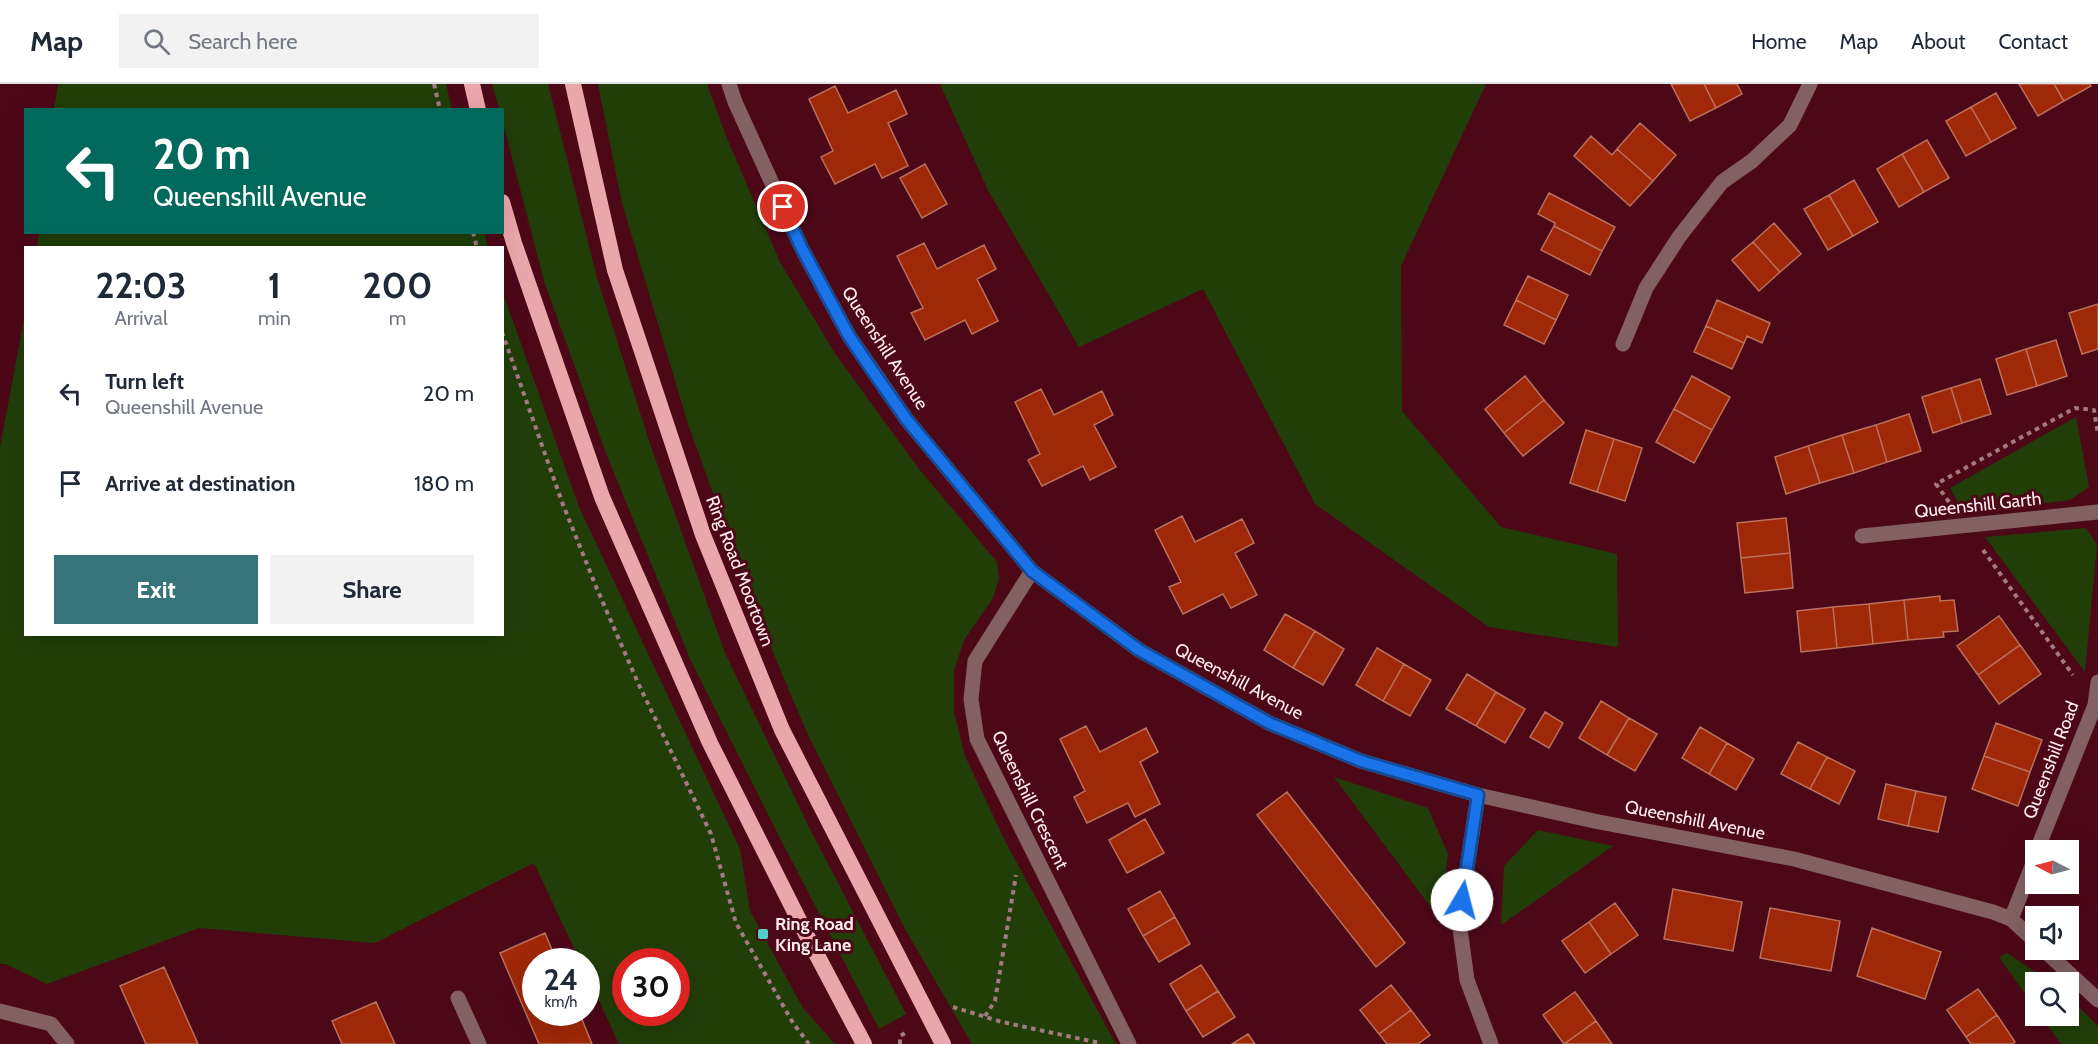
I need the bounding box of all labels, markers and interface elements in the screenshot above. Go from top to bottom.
search box [119,14,539,68]
text: Map [30,24,83,58]
icon: search [140,25,173,58]
text: Search here [188,28,297,55]
text: Home [1751,29,1807,54]
text: Map [1840,29,1878,54]
text: About [1911,29,1965,54]
text: Contact [1998,29,2068,54]
text: 20 m [153,128,251,180]
icon: left [54,132,132,210]
text: Queenshill Avenue [153,180,367,213]
pin [757,181,808,232]
icon: arrive [766,190,799,223]
text: 22:03 [96,263,186,307]
text: 1 [268,263,281,307]
text: 200 [363,263,432,307]
street label: Queenshill Avenue [837,282,933,414]
text: Arrival [114,306,168,330]
text: min [258,306,291,330]
text: m [389,306,406,330]
text: Turn left [105,368,184,395]
icon: left [54,377,87,410]
text: 20 m [423,380,474,407]
text: Queenshill Avenue [105,395,263,419]
icon: arrive [54,467,87,500]
text: Arrive at destination [105,470,295,497]
text: 180 m [414,470,474,497]
street label: Queenshill Garth [1913,487,2043,523]
street label: Ring Road Moortown [701,493,779,649]
button: Exit [54,555,258,624]
button: Share [270,555,474,624]
street label: Queenshill Avenue [1171,638,1307,724]
street label: Queenshill Road [2018,698,2084,822]
street label: Queenshill Crescent [987,727,1073,873]
street label: Queenshill Avenue [1623,796,1767,844]
north arrow [2025,840,2079,894]
map controls [2025,840,2079,1026]
position arrow [1430,868,1494,932]
button: sound [2025,906,2079,960]
place label: Ring Road King Lane [775,913,854,956]
marker: Ring Road King Lane [756,927,770,941]
speed limit sign: 30 [612,948,690,1026]
text: 24 [544,961,578,998]
button: search [2025,972,2079,1026]
text: km/h [545,993,577,1011]

